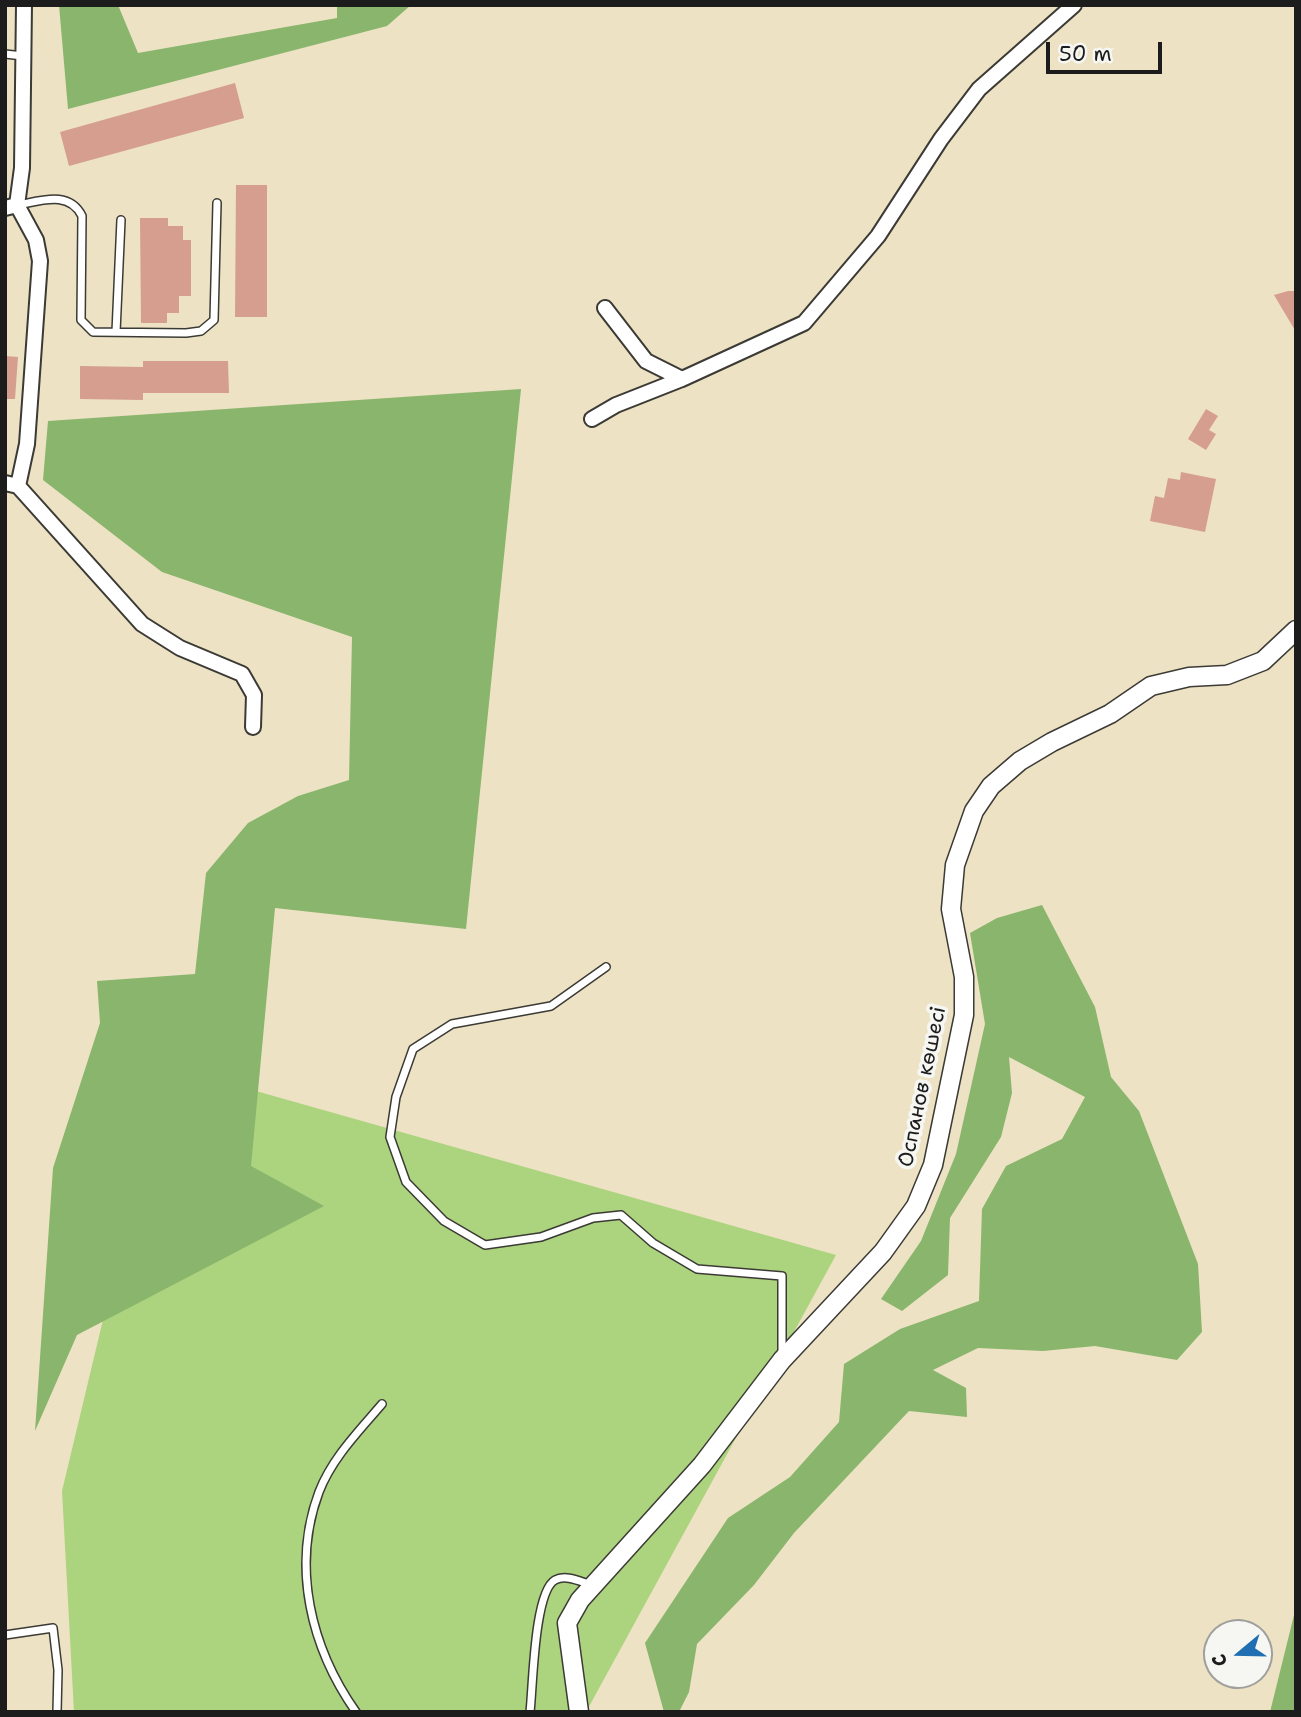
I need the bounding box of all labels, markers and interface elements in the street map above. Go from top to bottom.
scale bar [1049,28,1164,72]
text: 50 m [1059,40,1112,68]
street label: Оспанов көшесі [894,1004,952,1170]
north arrow [1203,1619,1273,1689]
text: С [1206,1651,1233,1670]

